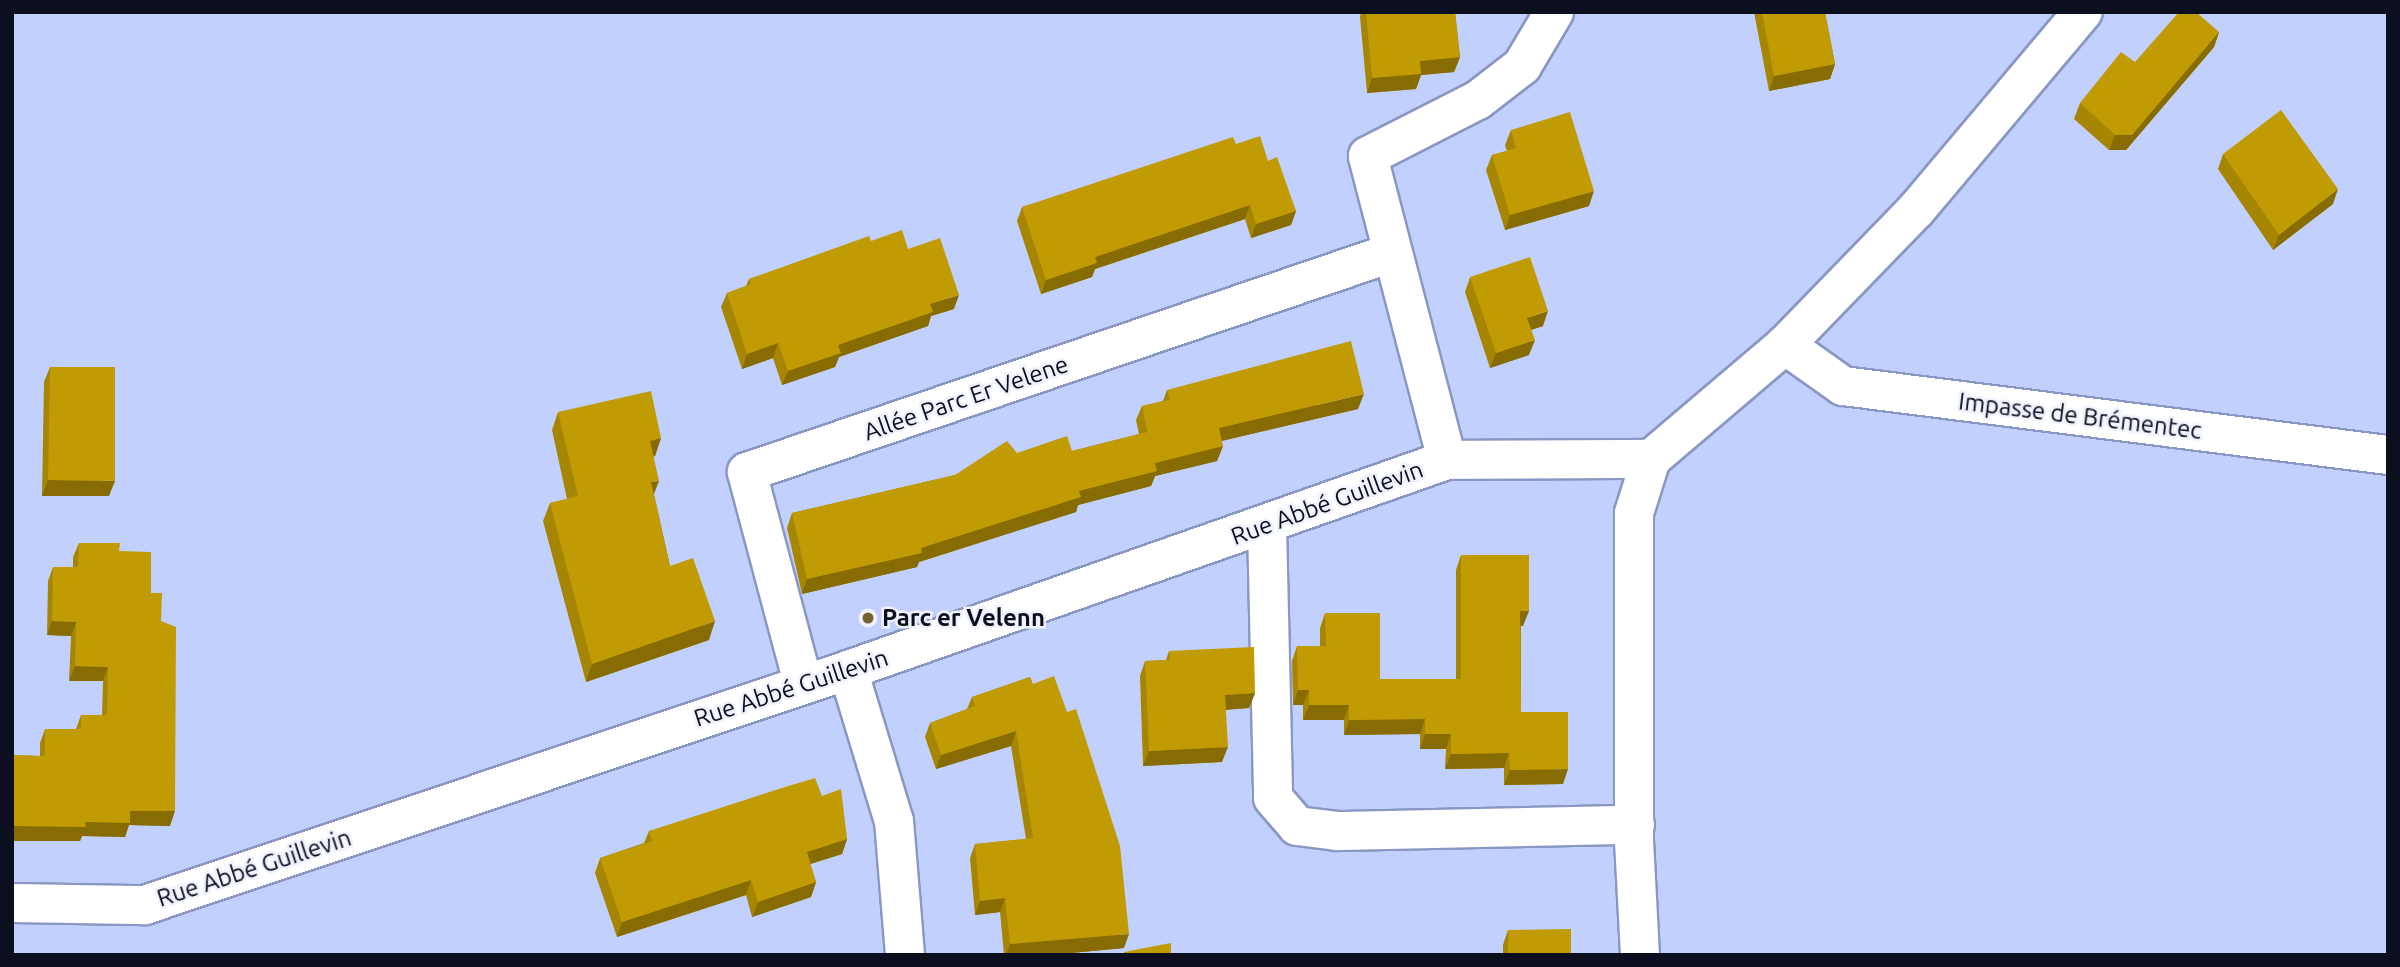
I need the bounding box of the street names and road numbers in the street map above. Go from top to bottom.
street label: Allée Parc Er Velene [860,349,1072,447]
street label: Impasse de Brémentec [1957,387,2203,445]
street label: Rue Abbé Guillevin [1227,455,1427,551]
street label: Rue Abbé Guillevin [690,643,892,733]
street label: Rue Abbé Guillevin [153,823,355,913]

